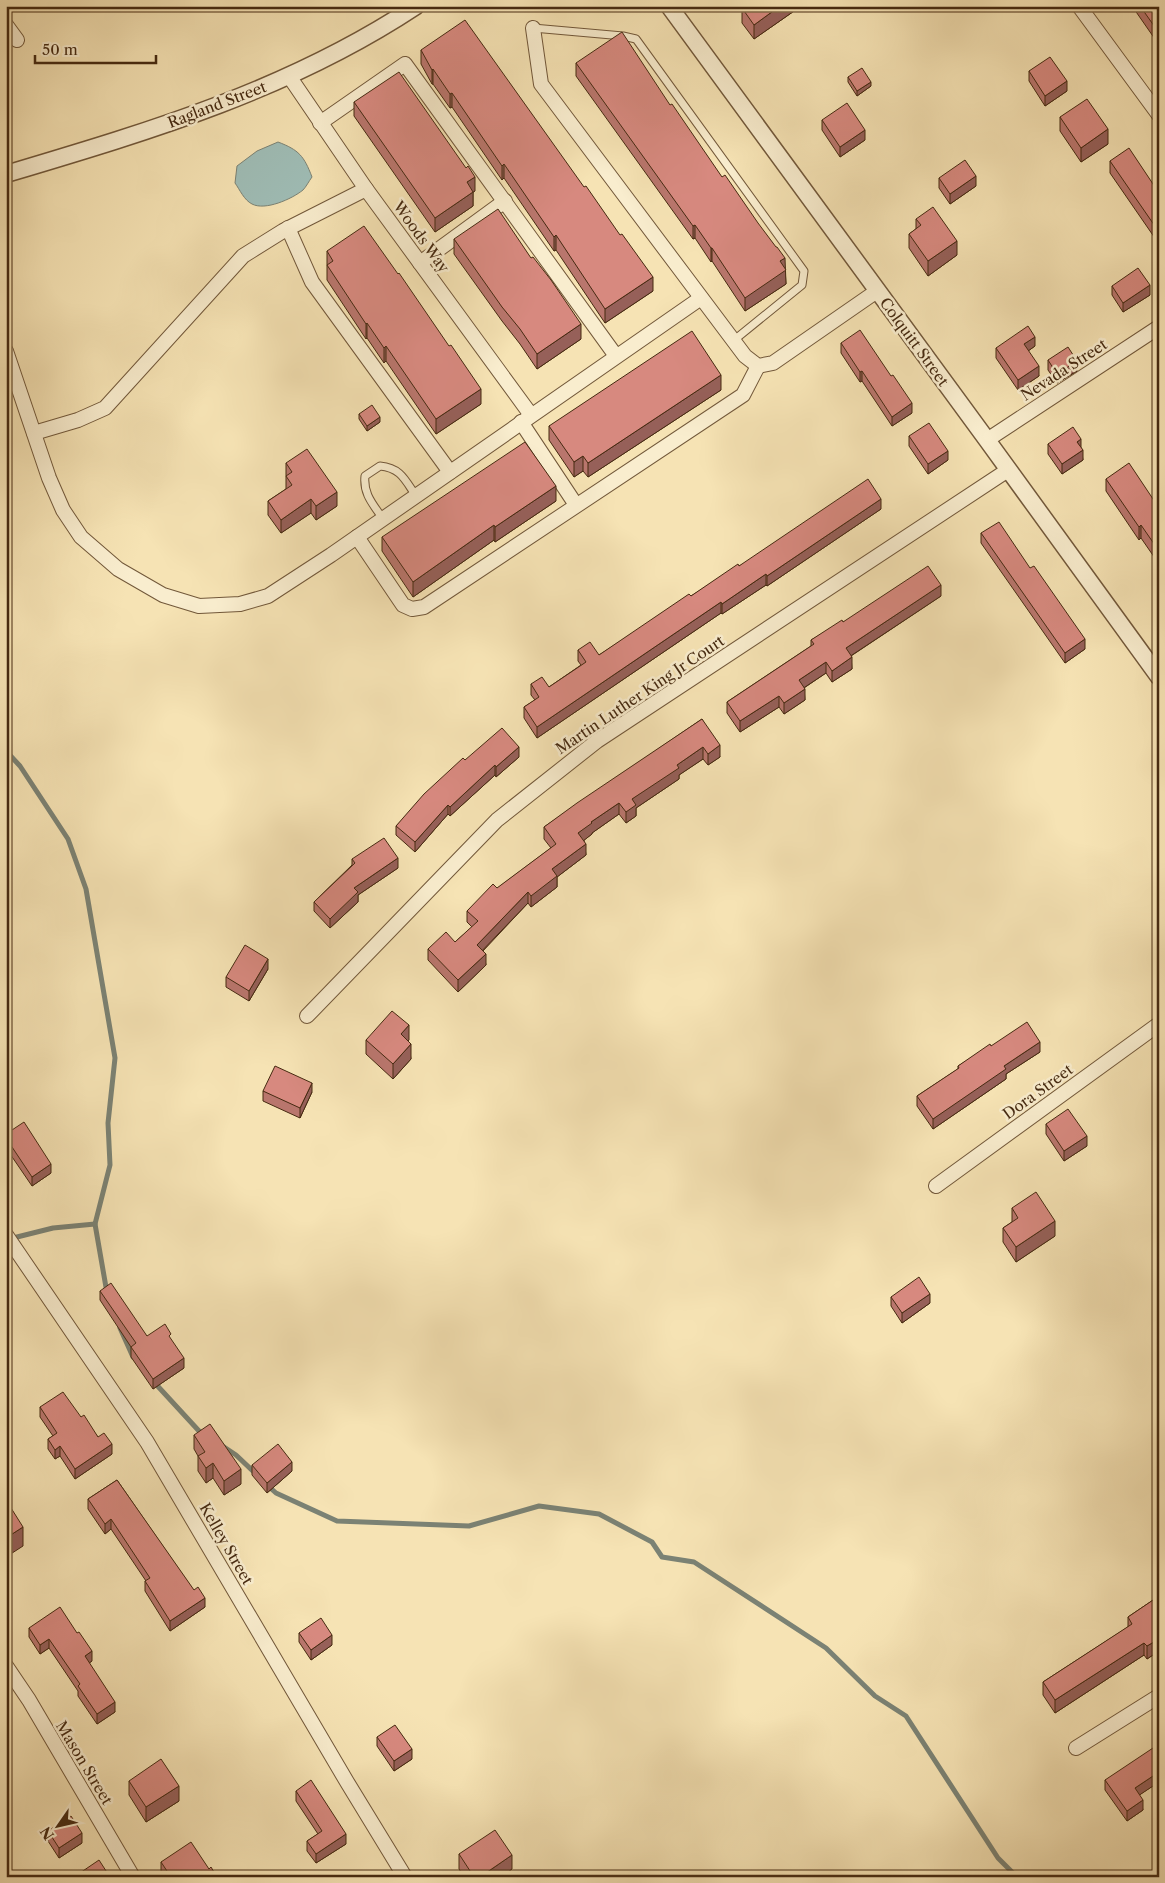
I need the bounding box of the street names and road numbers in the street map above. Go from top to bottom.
street label: Ragland Street [165,77,270,132]
street label: Woods Way [389,196,454,277]
street label: Colquitt Street [876,294,953,390]
street label: Nevada Street [1017,334,1111,405]
street label: Martin Luther King Jr Court [552,631,728,758]
street label: Dora Street [999,1059,1077,1123]
street label: Kelley Street [195,1500,258,1589]
street label: Mason Street [52,1717,117,1809]

